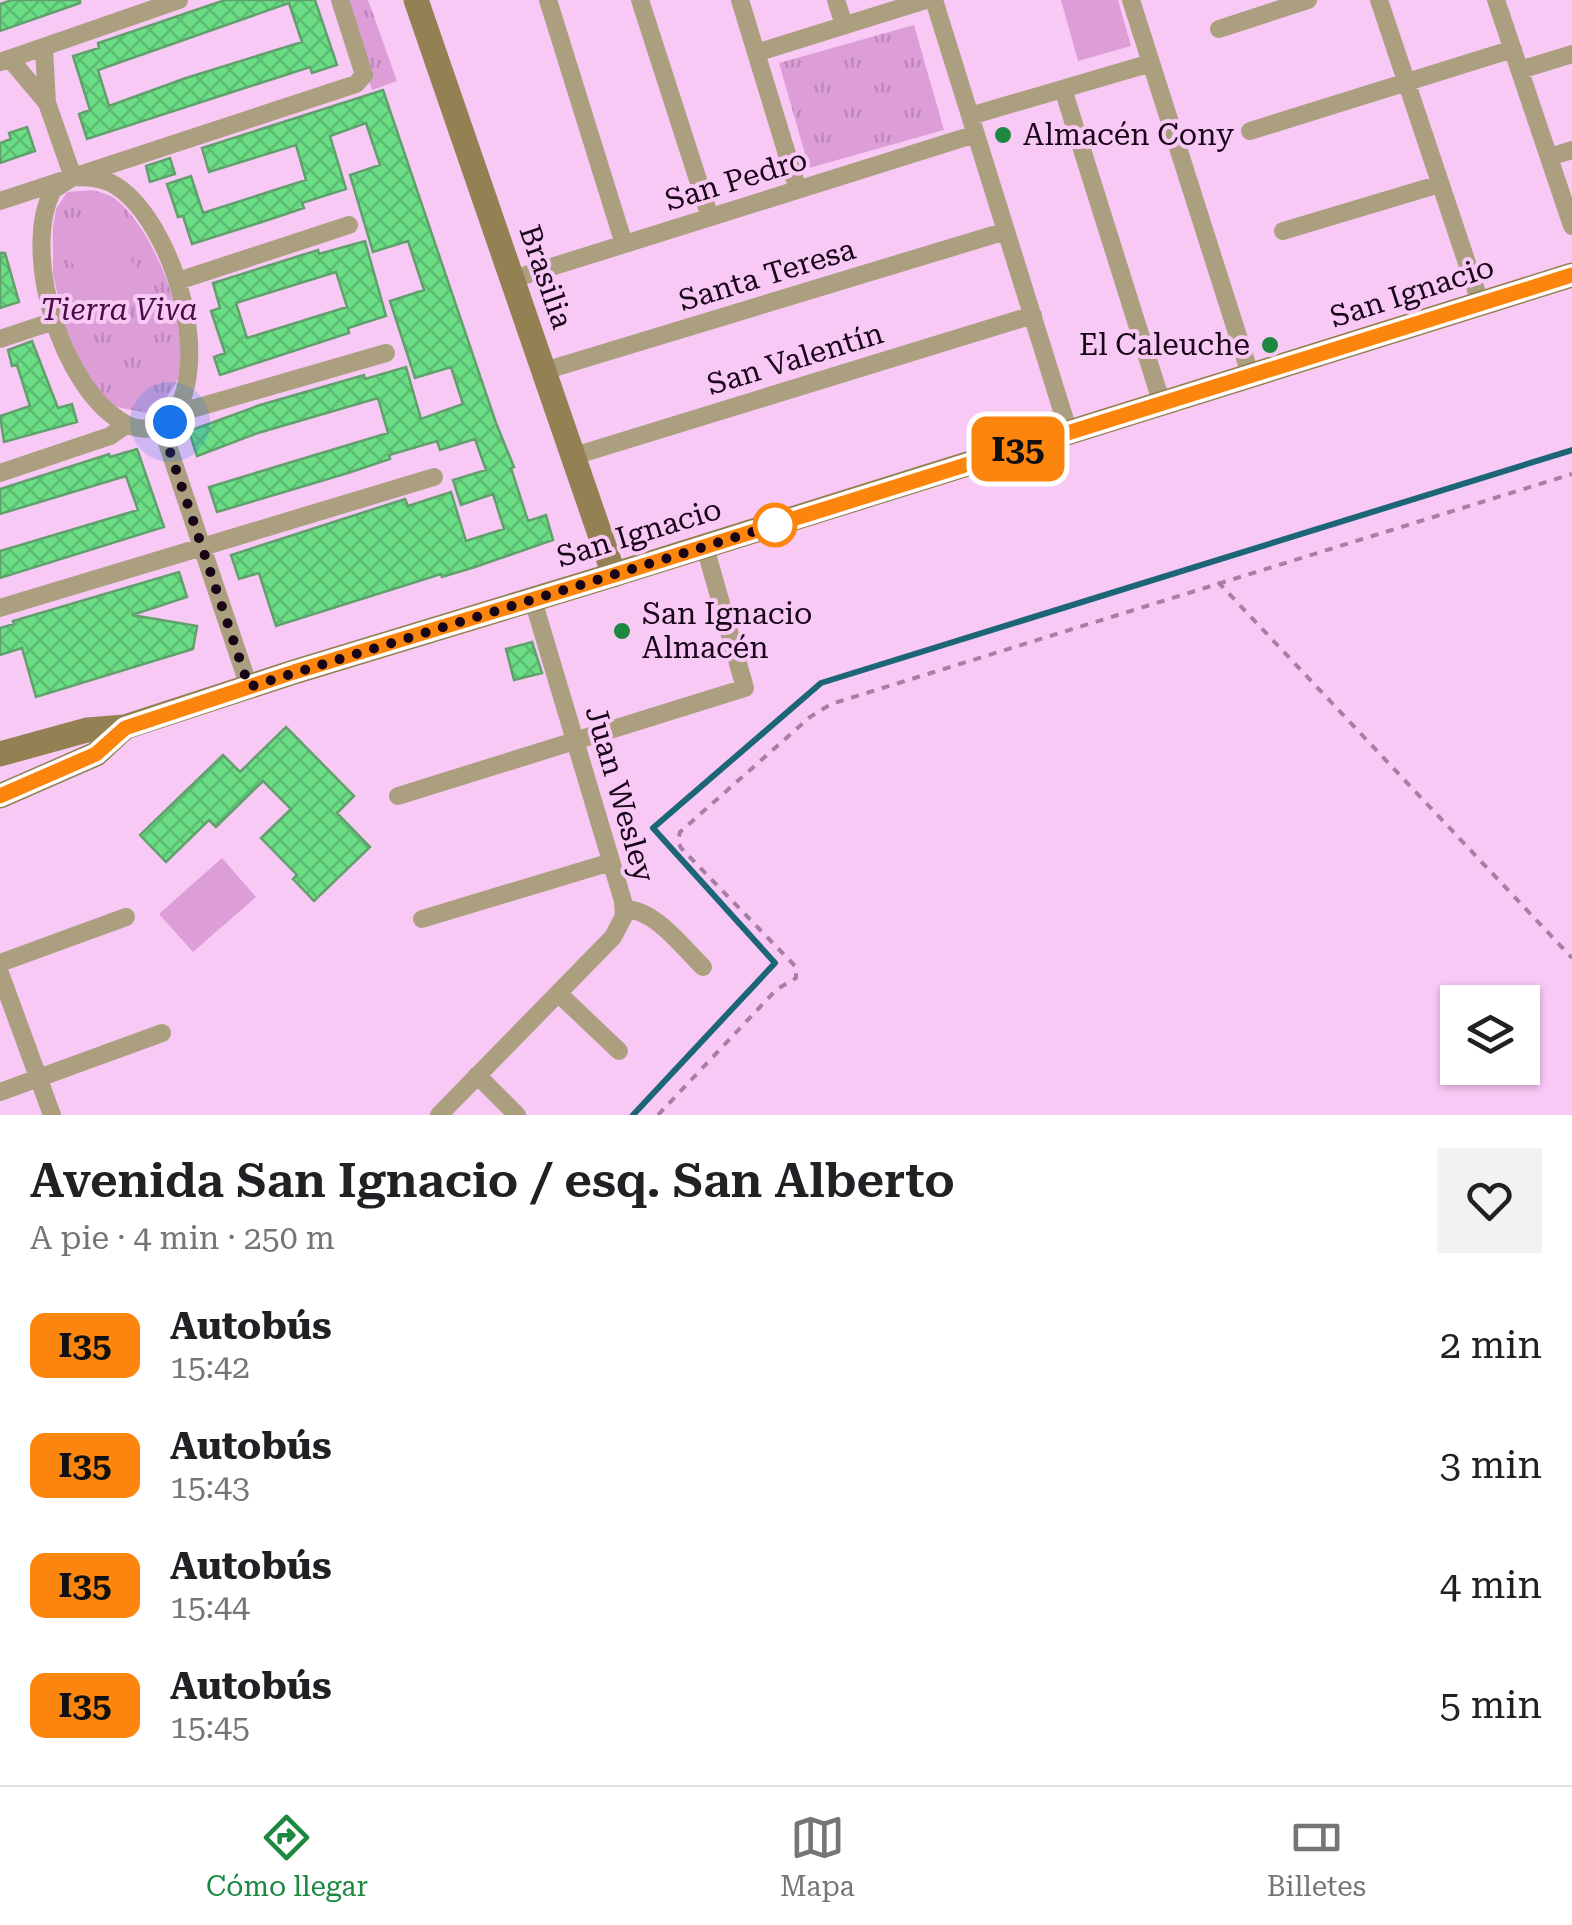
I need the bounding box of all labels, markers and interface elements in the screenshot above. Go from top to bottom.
place label: Almacén Cony [1023,117,1234,152]
marker: Almacén Cony [992,124,1014,146]
street label: San Pedro [660,141,811,218]
street label: Brasilia [512,220,580,333]
street label: Santa Teresa [674,231,859,318]
street label: San Ignacio [1325,249,1498,334]
park label: Tierra Viva [40,292,198,327]
street label: San Valentín [702,315,887,402]
place label: El Caleuche [1079,327,1250,362]
marker: El Caleuche [1259,334,1281,356]
your location [145,397,195,447]
line badge: I35 [960,416,1076,482]
text: I35 [991,429,1045,470]
street label: San Ignacio [552,491,725,574]
unlabelled marker [754,504,796,546]
place label: San Ignacio Almacén [642,596,812,665]
marker: San Ignacio Almacén [611,620,633,642]
street label: Juan Wesley [579,702,662,886]
map controls [1440,985,1540,1085]
button: layers [1440,985,1540,1085]
button: heart [1437,1148,1542,1253]
text: Avenida San Ignacio / esq. San Alberto [30,1153,955,1209]
text: A pie · 4 min · 250 m [30,1219,335,1257]
text: Autobús [170,1304,332,1348]
text: 2 min [1440,1323,1542,1367]
text: I35 [58,1325,112,1366]
text: 15:42 [170,1348,250,1386]
text: Autobús [170,1424,332,1468]
text: 3 min [1440,1443,1542,1487]
text: I35 [58,1445,112,1486]
text: 15:43 [170,1468,250,1506]
text: Autobús [170,1544,332,1588]
text: 4 min [1440,1563,1542,1607]
text: I35 [58,1565,112,1606]
text: 15:44 [170,1588,250,1626]
text: Autobús [170,1664,332,1708]
text: 5 min [1440,1683,1542,1727]
text: I35 [58,1685,112,1726]
text: 15:45 [170,1708,250,1746]
tab: Cómo llegar [206,1810,368,1903]
tab: Mapa [780,1810,855,1903]
tab: Billetes [1267,1810,1366,1903]

